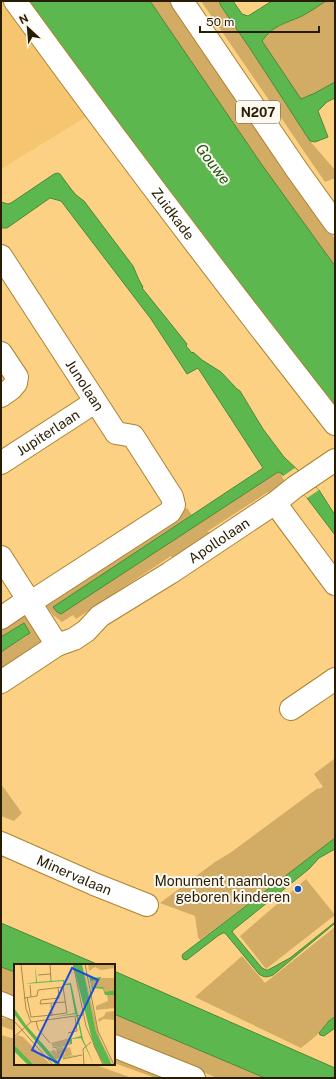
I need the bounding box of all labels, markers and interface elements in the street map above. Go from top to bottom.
north arrow [8,8,48,48]
scale bar [200,8,319,34]
text: N [17,12,30,26]
text: 50 m [206,15,234,29]
road number: N207 [236,101,280,123]
water label: Gouwe [193,140,234,187]
street label: Zuidkade [148,185,198,243]
street label: Junolaan [63,357,107,414]
street label: Jupiterlaan [13,406,82,459]
street label: Apollolaan [185,514,252,566]
street label: Minervalaan [34,852,114,898]
place label: Monument naamloos geboren kinderen [154,873,290,905]
marker: Monument naamloos geboren kinderen [293,884,303,894]
inset map [14,964,115,1065]

